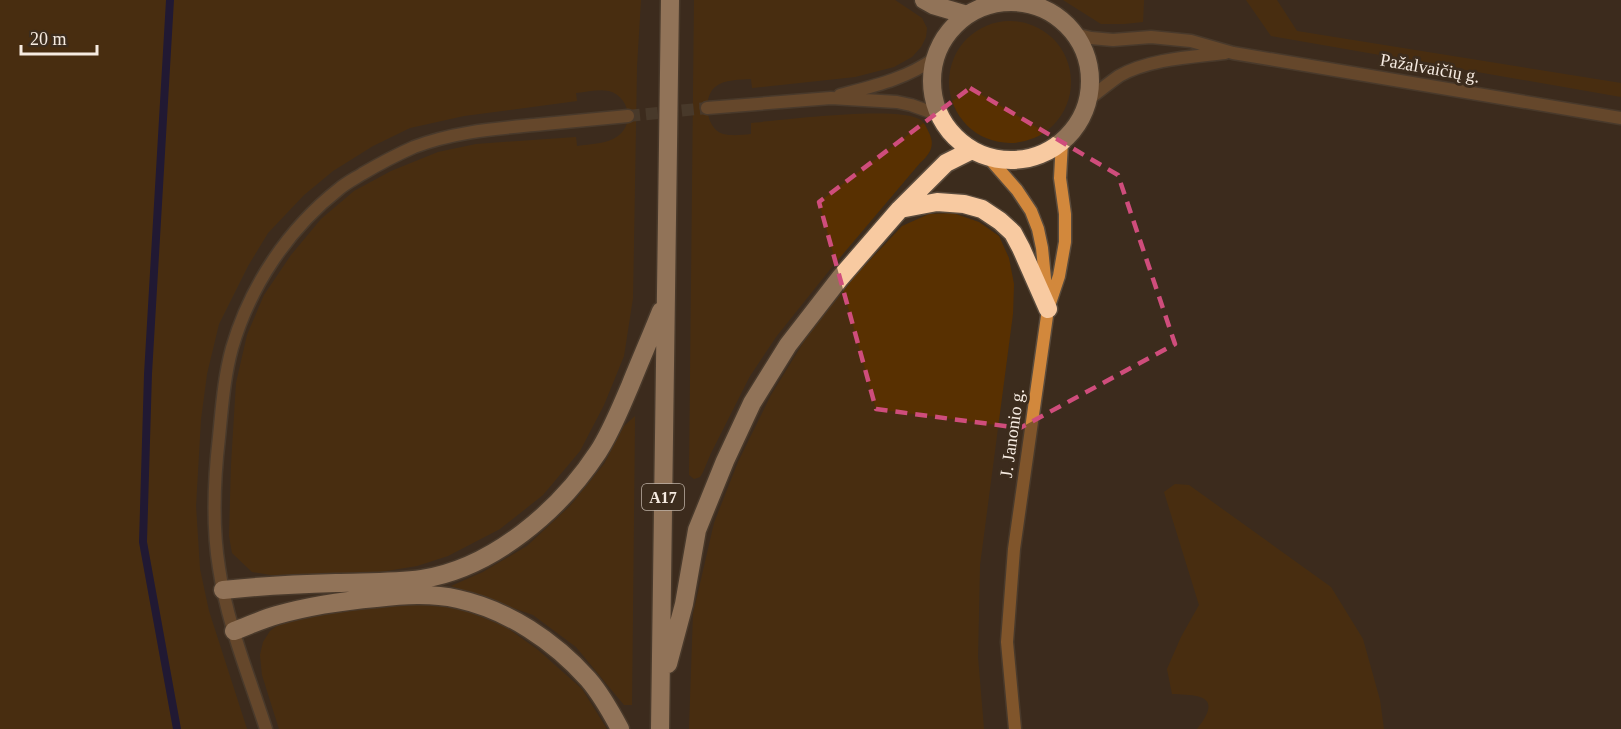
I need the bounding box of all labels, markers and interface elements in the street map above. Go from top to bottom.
scale bar [21,18,98,56]
text: 20 m [30,29,67,49]
street label: Pažalvaičių g. [1379,49,1481,87]
street label: J. Janonio g. [996,387,1028,479]
road number: A17 [642,484,684,510]

